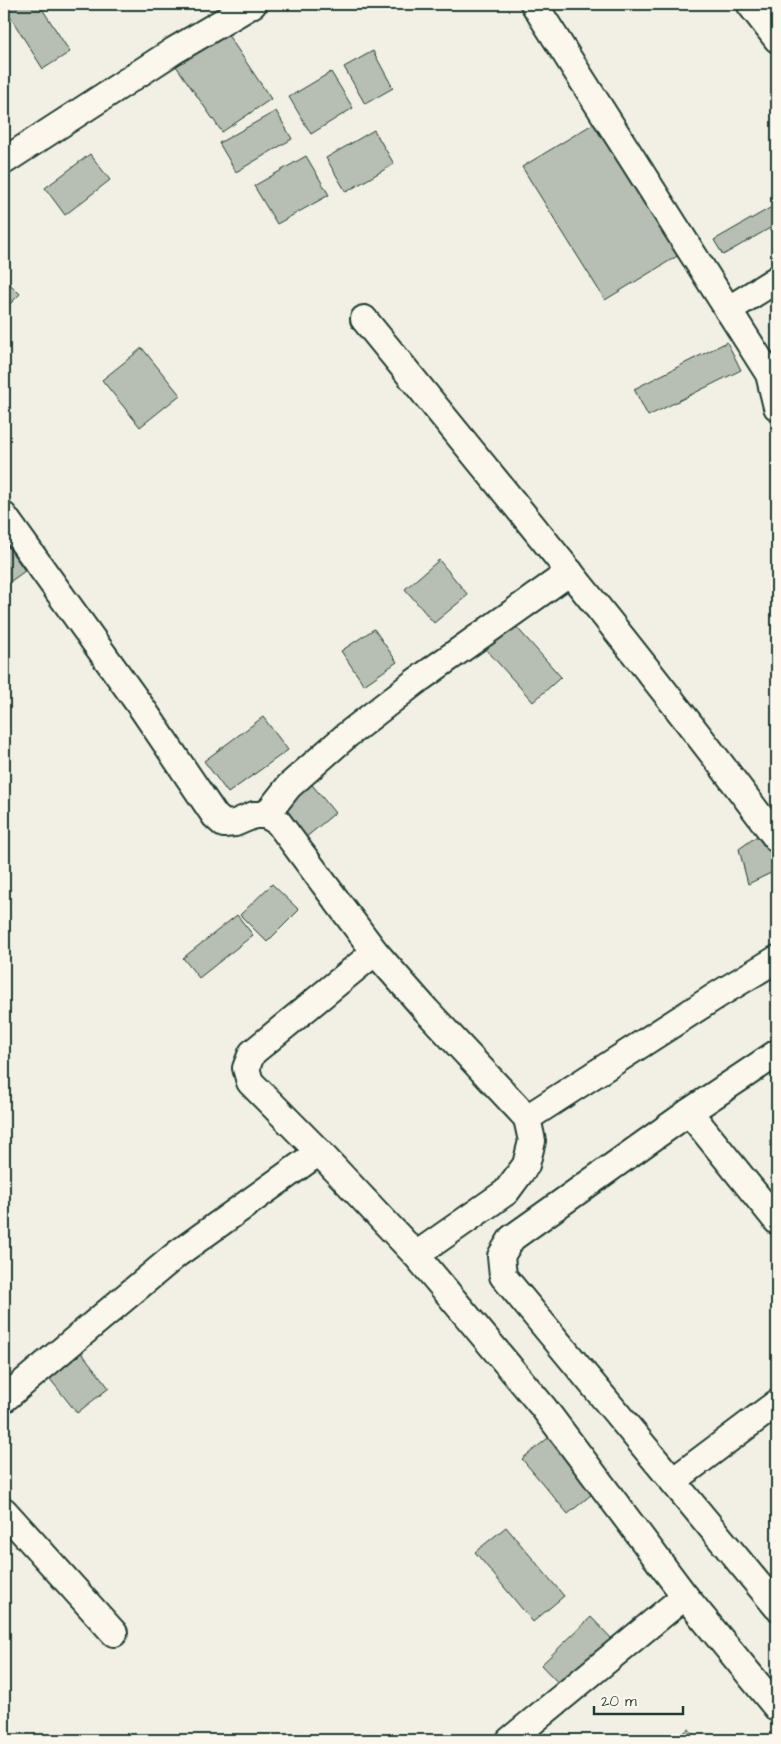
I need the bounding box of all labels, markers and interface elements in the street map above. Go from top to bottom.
scale bar [594,1684,682,1716]
text: 20 m [601,1691,637,1712]

